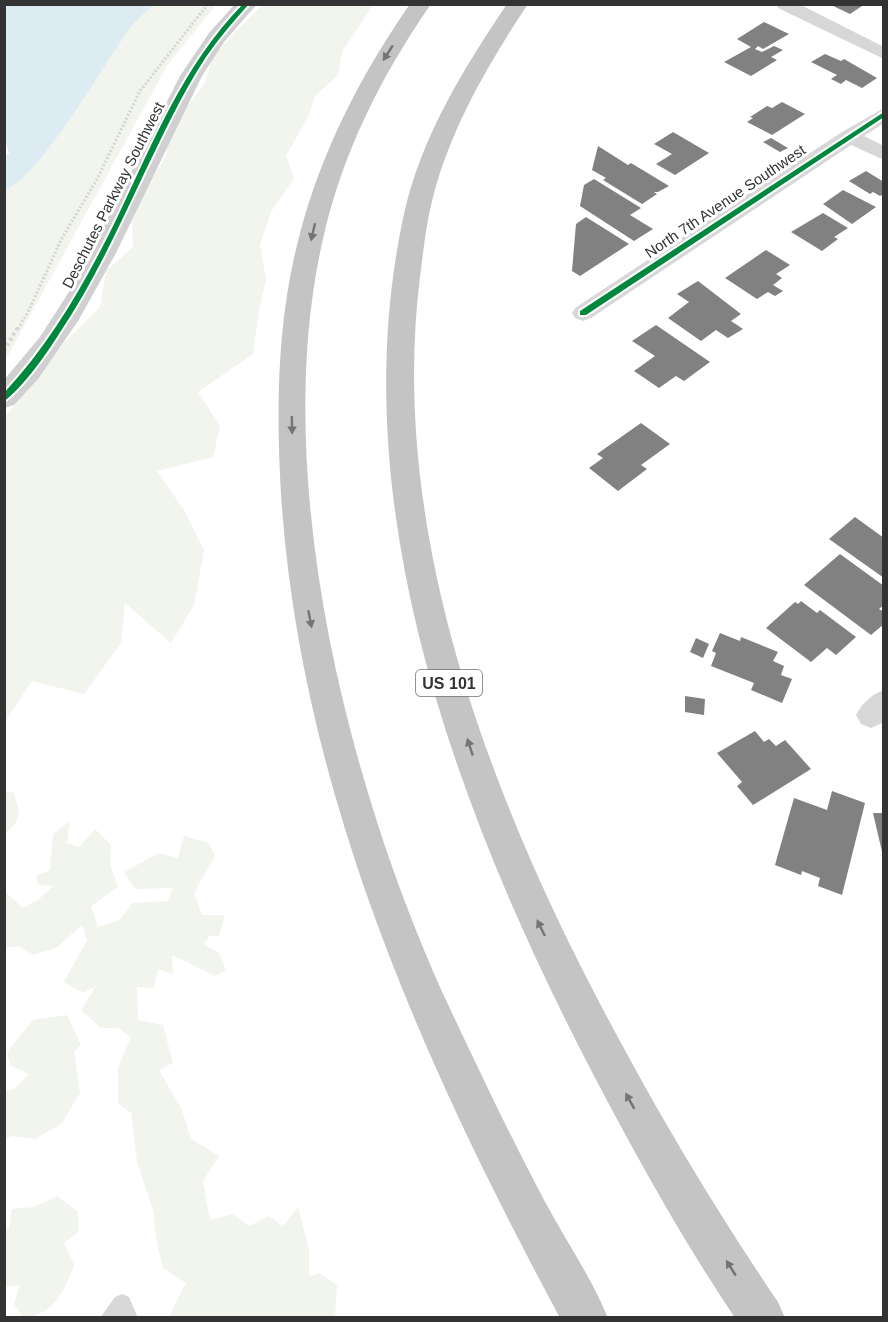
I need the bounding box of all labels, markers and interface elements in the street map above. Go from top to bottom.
one-way arrow [382,45,393,61]
street label: Deschutes Parkway Southwest [58,98,168,291]
street label: North 7th Avenue Southwest [642,140,809,261]
one-way arrow [307,222,317,241]
one-way arrow [287,415,297,434]
one-way arrow [306,610,315,629]
road number: US 101 [416,670,482,696]
one-way arrow [464,738,474,756]
one-way arrow [537,919,547,937]
one-way arrow [625,1093,635,1110]
one-way arrow [725,1260,736,1276]

